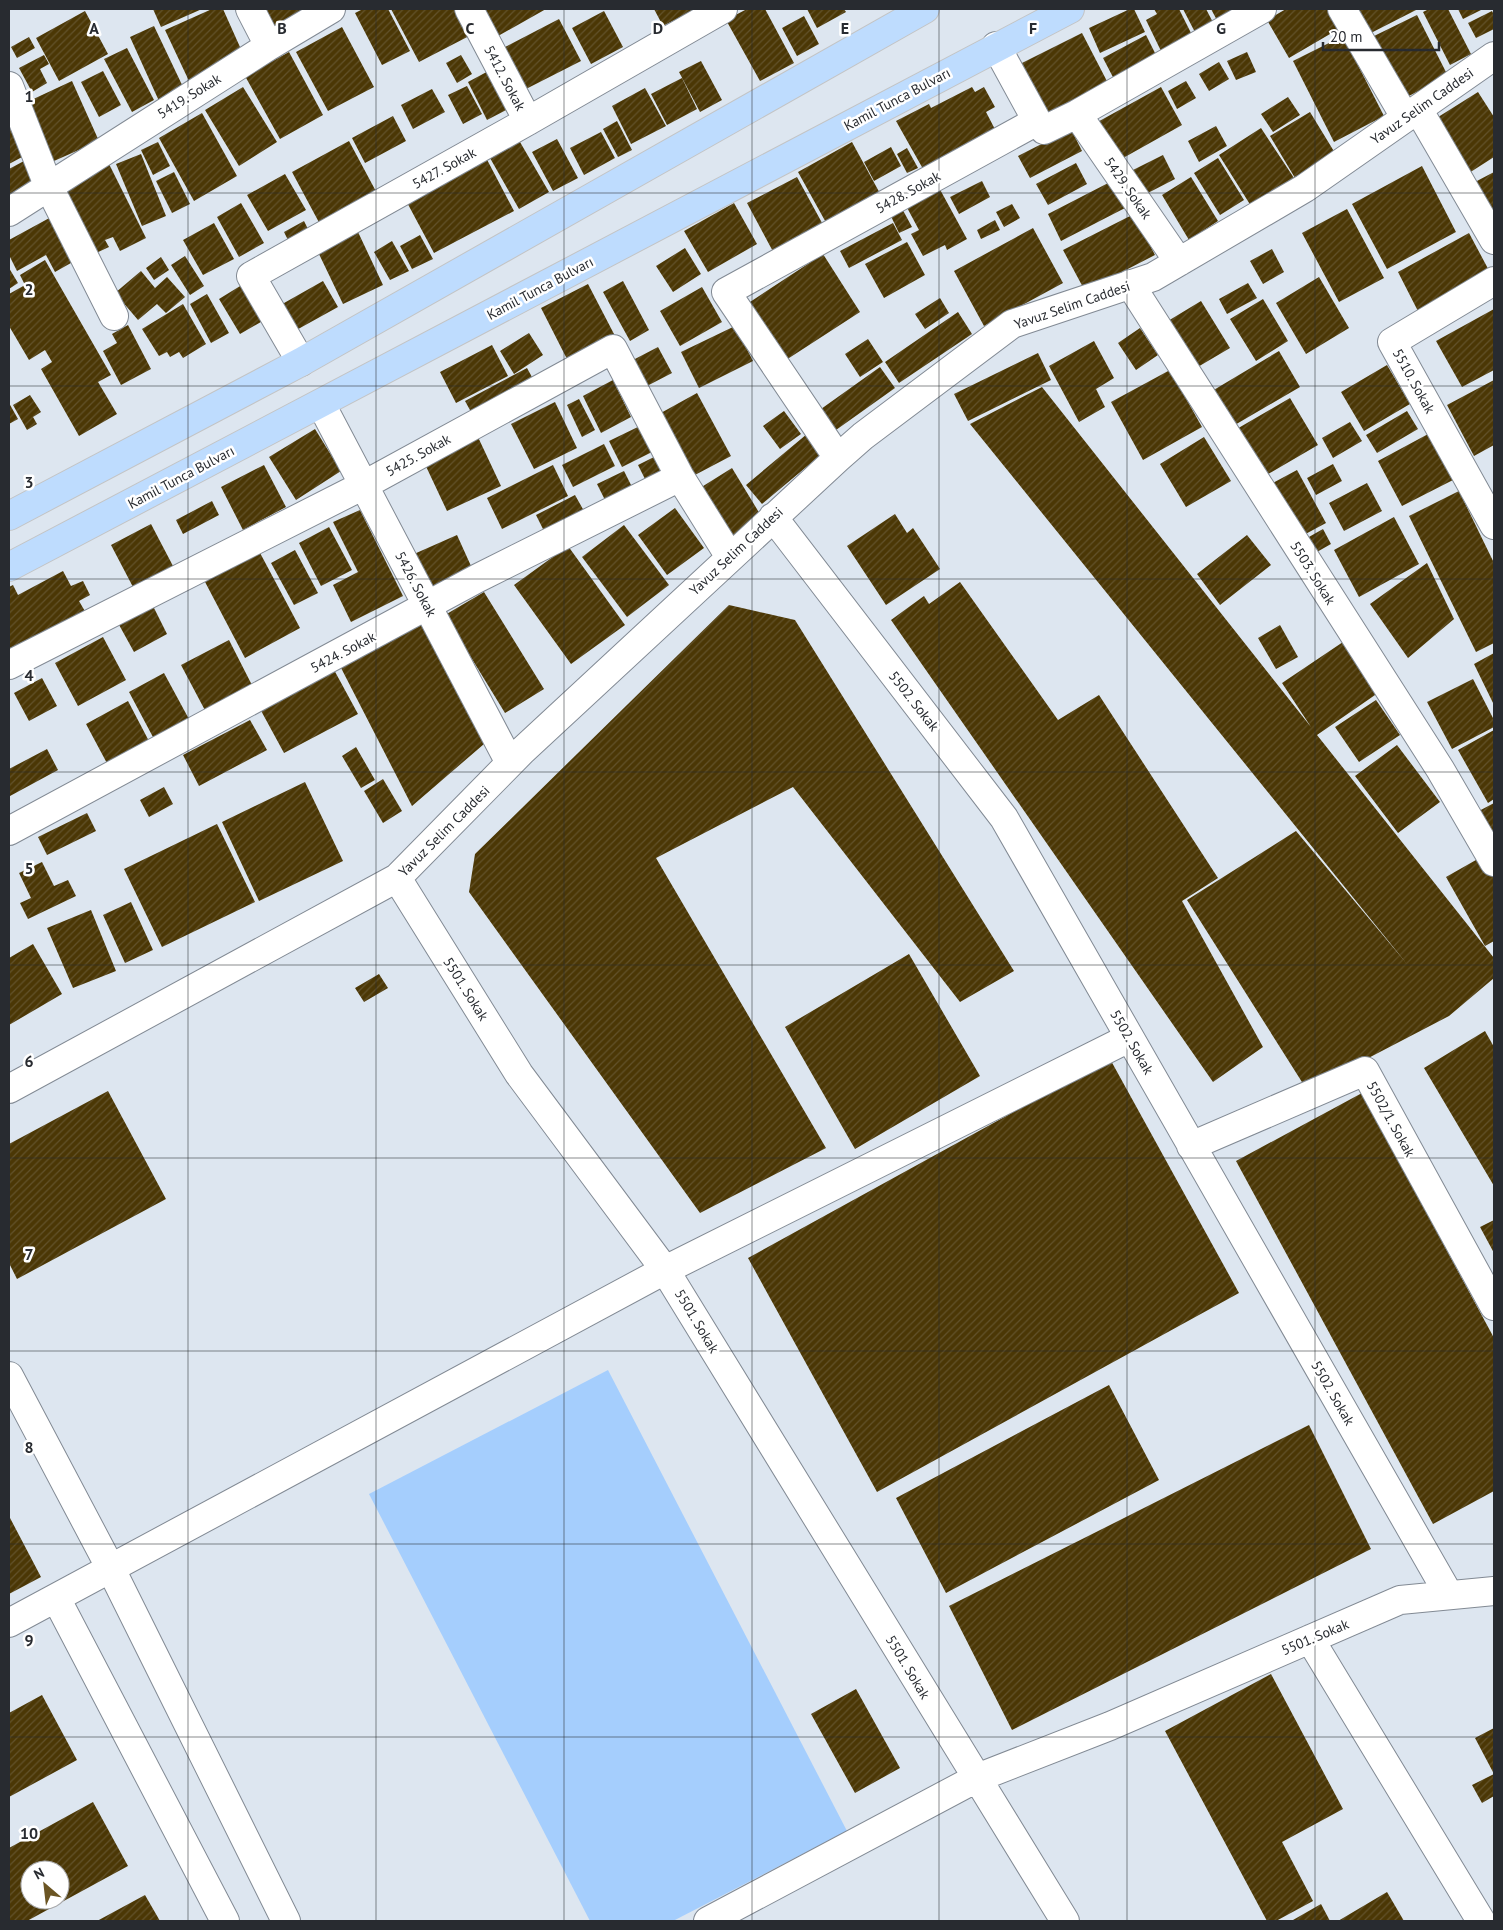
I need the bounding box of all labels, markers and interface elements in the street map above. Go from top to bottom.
text: A [89,18,99,38]
text: B [277,18,287,38]
text: C [466,18,475,38]
text: D [653,18,663,38]
text: E [841,18,849,38]
text: F [1029,18,1037,38]
text: G [1216,18,1226,38]
scale bar [1323,20,1439,52]
text: 20 m [1330,27,1363,46]
street label: 5412. Sokak [480,42,530,114]
street label: Kamil Tunca Bulvarı [841,63,953,135]
street label: Yavuz Selim Caddesi [1367,64,1477,148]
street label: 5419. Sokak [154,69,224,123]
text: 1 [24,86,34,106]
street label: 5427. Sokak [409,143,479,193]
street label: 5429. Sokak [1100,154,1156,223]
street label: 5428. Sokak [872,167,944,217]
street label: Kamil Tunca Bulvarı [484,252,596,324]
street label: Yavuz Selim Caddesi [1012,277,1132,333]
text: 2 [24,279,34,299]
street label: 5510. Sokak [1389,345,1439,417]
street label: 5425. Sokak [382,430,454,480]
street label: Kamil Tunca Bulvarı [125,441,237,513]
text: 3 [24,472,34,492]
street label: Yavuz Selim Caddesi [685,503,787,599]
street label: 5503. Sokak [1286,538,1340,608]
street label: 5426. Sokak [391,548,441,620]
street label: 5424. Sokak [307,627,379,677]
text: 4 [24,665,34,685]
street label: 5502. Sokak [885,667,943,735]
street label: Yavuz Selim Caddesi [395,782,493,880]
text: 5 [24,858,34,878]
street label: 5501. Sokak [439,954,493,1024]
street label: 5502. Sokak [1106,1007,1158,1078]
text: 6 [24,1051,34,1071]
street label: 5502/1. Sokak [1363,1078,1419,1160]
text: 7 [24,1244,34,1264]
street label: 5501. Sokak [671,1286,723,1357]
street label: 5502. Sokak [1307,1358,1359,1429]
text: 8 [24,1437,34,1457]
street label: 5501. Sokak [1279,1615,1352,1659]
text: 9 [24,1630,34,1650]
street label: 5501. Sokak [882,1632,934,1703]
text: 10 [20,1823,38,1843]
north arrow [20,1860,70,1910]
text: N [31,1863,47,1884]

